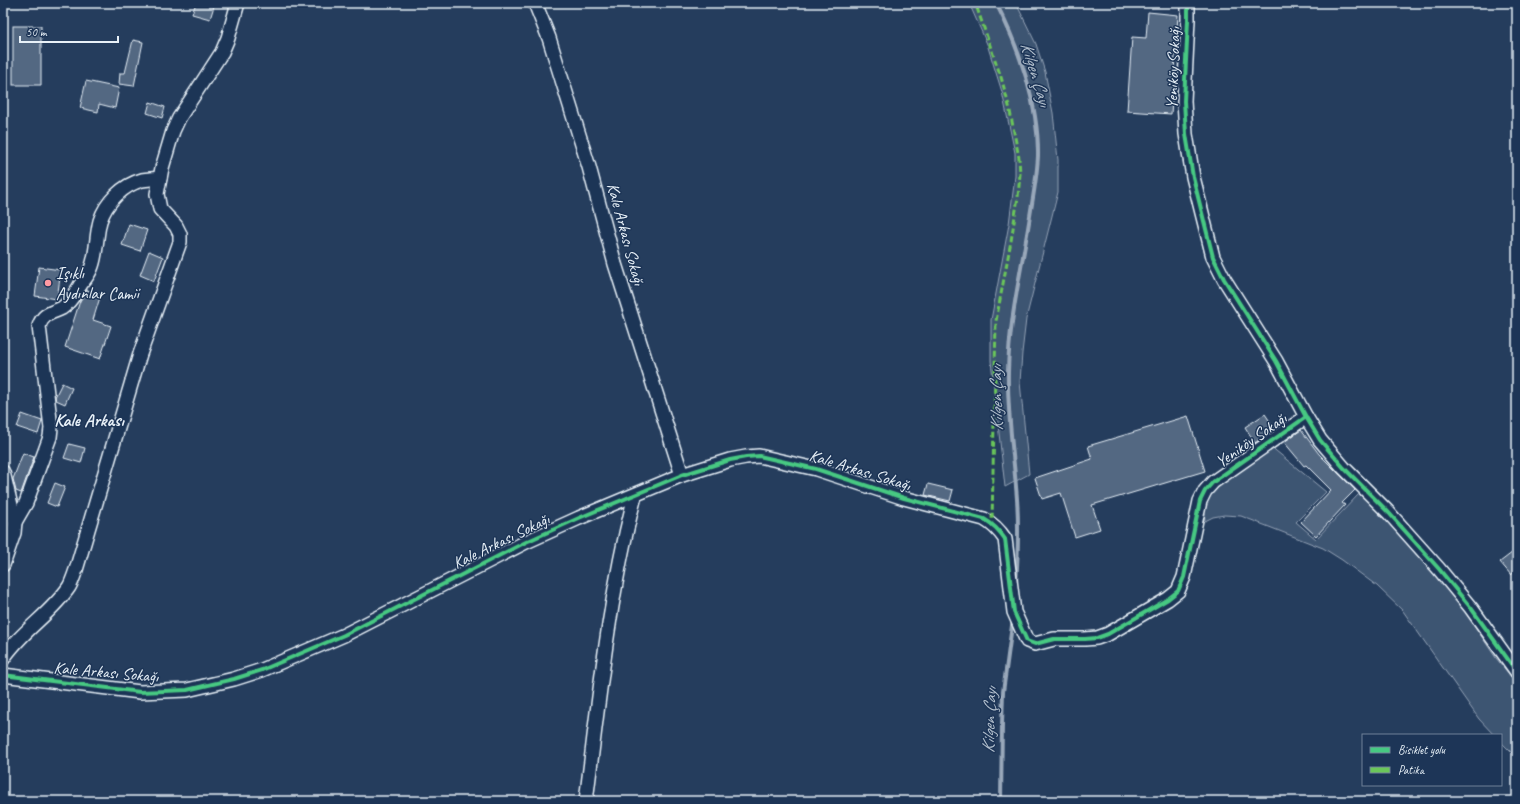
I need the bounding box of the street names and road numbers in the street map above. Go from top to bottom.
street label: Yeniköy Sokağı [1161,26,1185,110]
street label: Kale Arkası Sokağı [602,181,650,288]
street label: Yeniköy Sokağı [1211,407,1291,472]
street label: Kale Arkası Sokağı [807,445,914,496]
street label: Kale Arkası Sokağı [449,508,554,573]
street label: Kale Arkası Sokağı [53,657,160,687]

